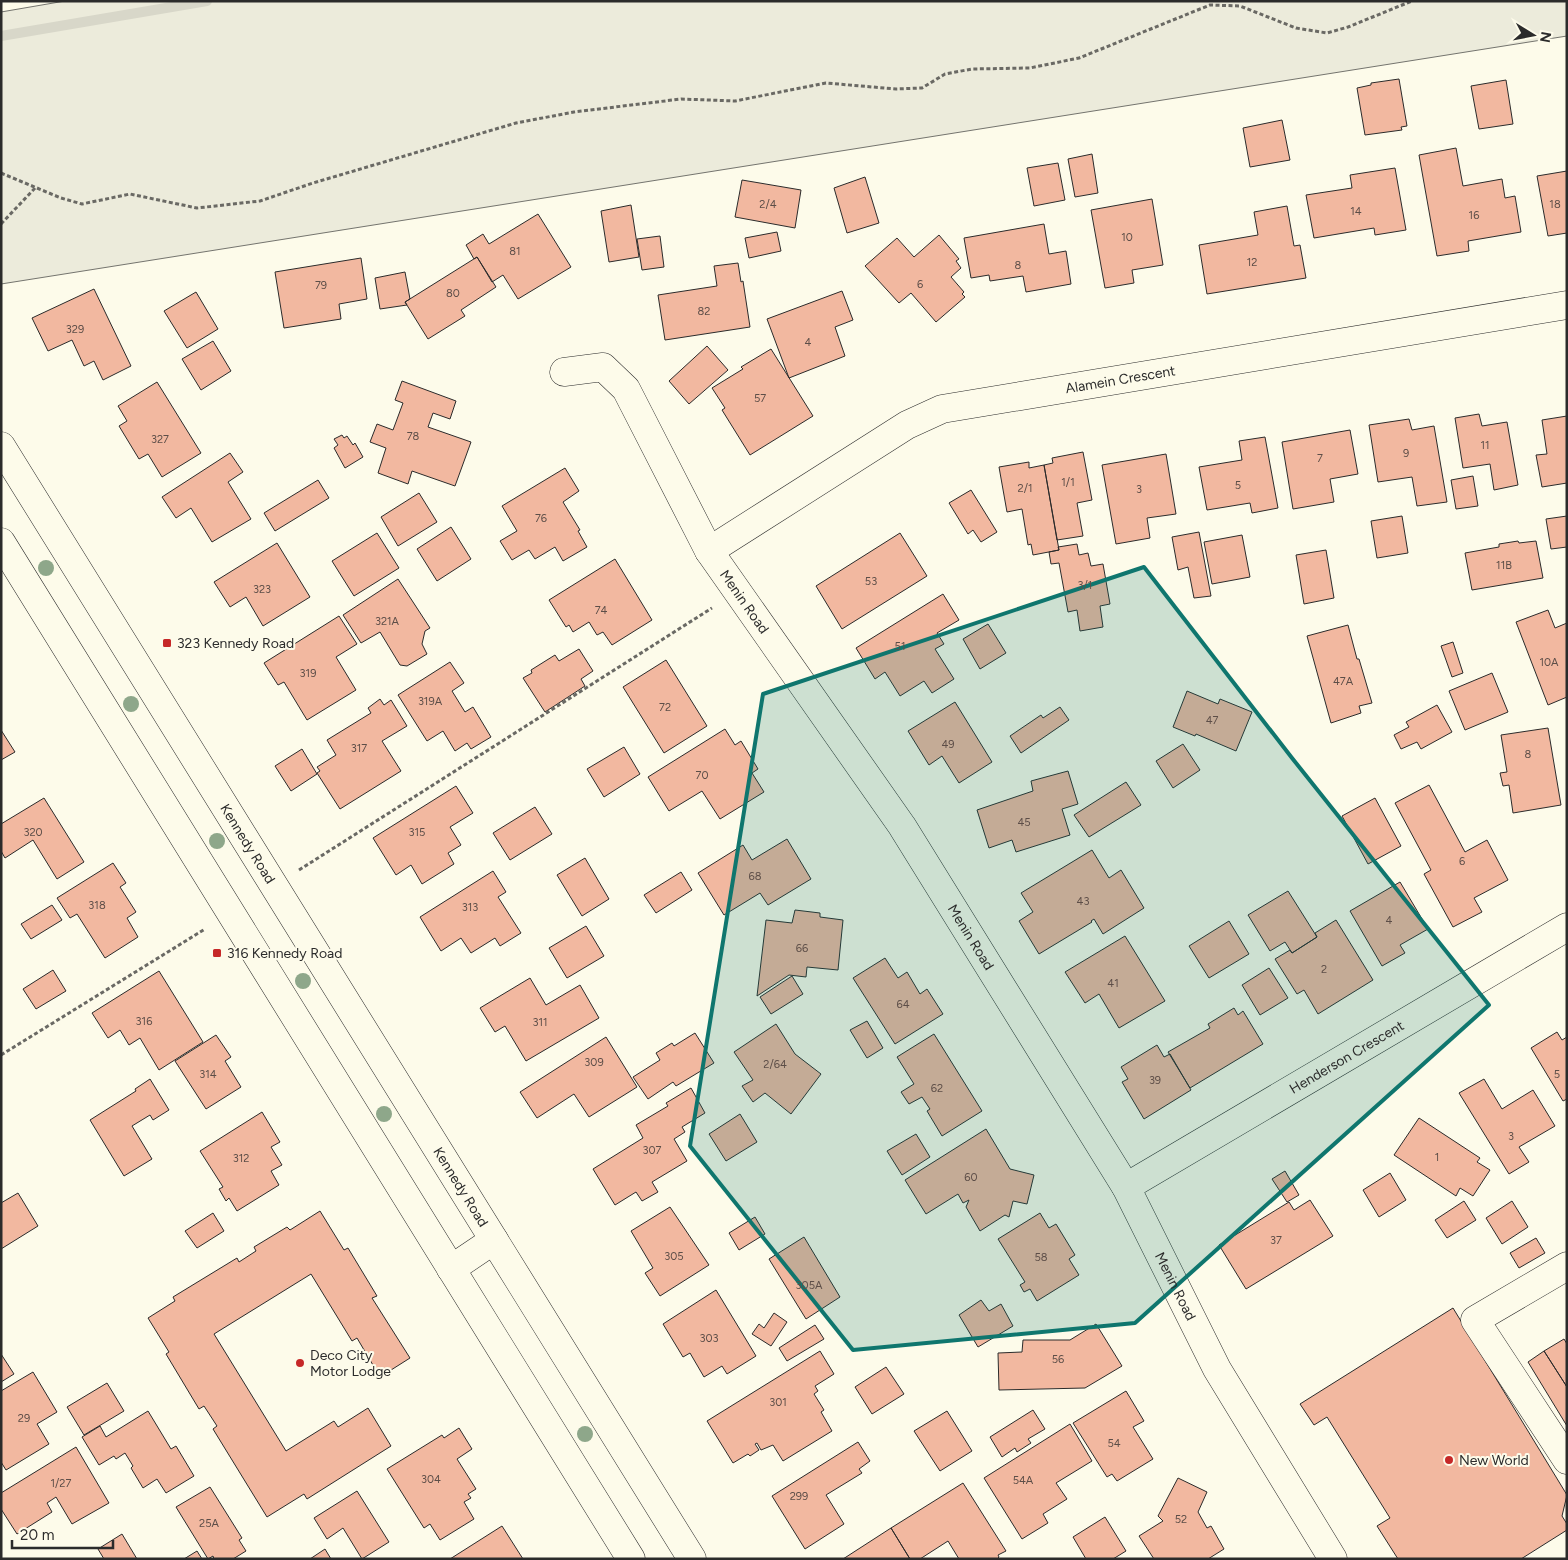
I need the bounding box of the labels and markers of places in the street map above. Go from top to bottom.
place label: 323 Kennedy Road [177,635,294,652]
marker: 323 Kennedy Road [161,637,173,649]
place label: 316 Kennedy Road [227,945,342,962]
marker: 316 Kennedy Road [211,947,223,959]
place label: Deco City Motor Lodge [310,1347,391,1380]
marker: Deco City Motor Lodge [294,1357,306,1369]
place label: New World [1459,1452,1529,1469]
marker: New World [1443,1454,1455,1466]

